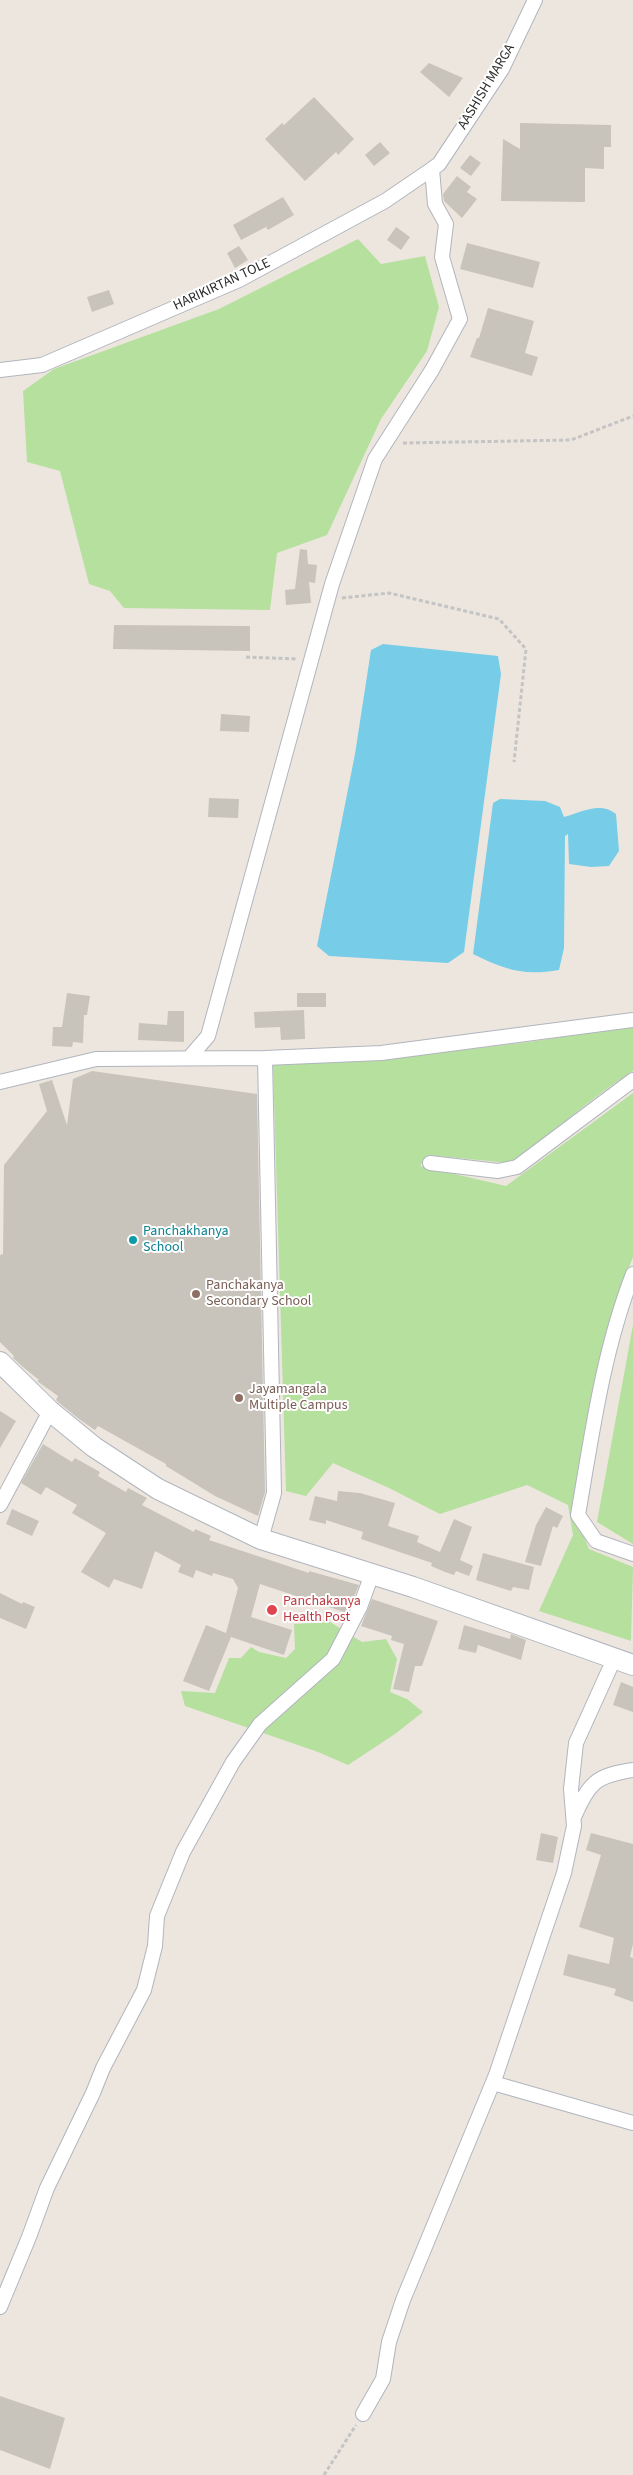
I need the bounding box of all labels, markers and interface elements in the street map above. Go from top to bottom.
street label: AASHISH MARGA [455,41,519,133]
street label: HARIKIRTAN TOLE [171,255,273,315]
place label: Panchakhanya School [143,1224,229,1256]
marker: Panchakhanya School [127,1234,139,1246]
place label: Panchakanya Secondary School [206,1278,311,1310]
marker: Panchakanya Secondary School [190,1288,202,1300]
place label: Jayamangala Multiple Campus [249,1382,348,1414]
marker: Jayamangala Multiple Campus [233,1392,245,1404]
place label: Panchakanya Health Post [283,1594,361,1626]
marker: Panchakanya Health Post [265,1603,279,1617]

